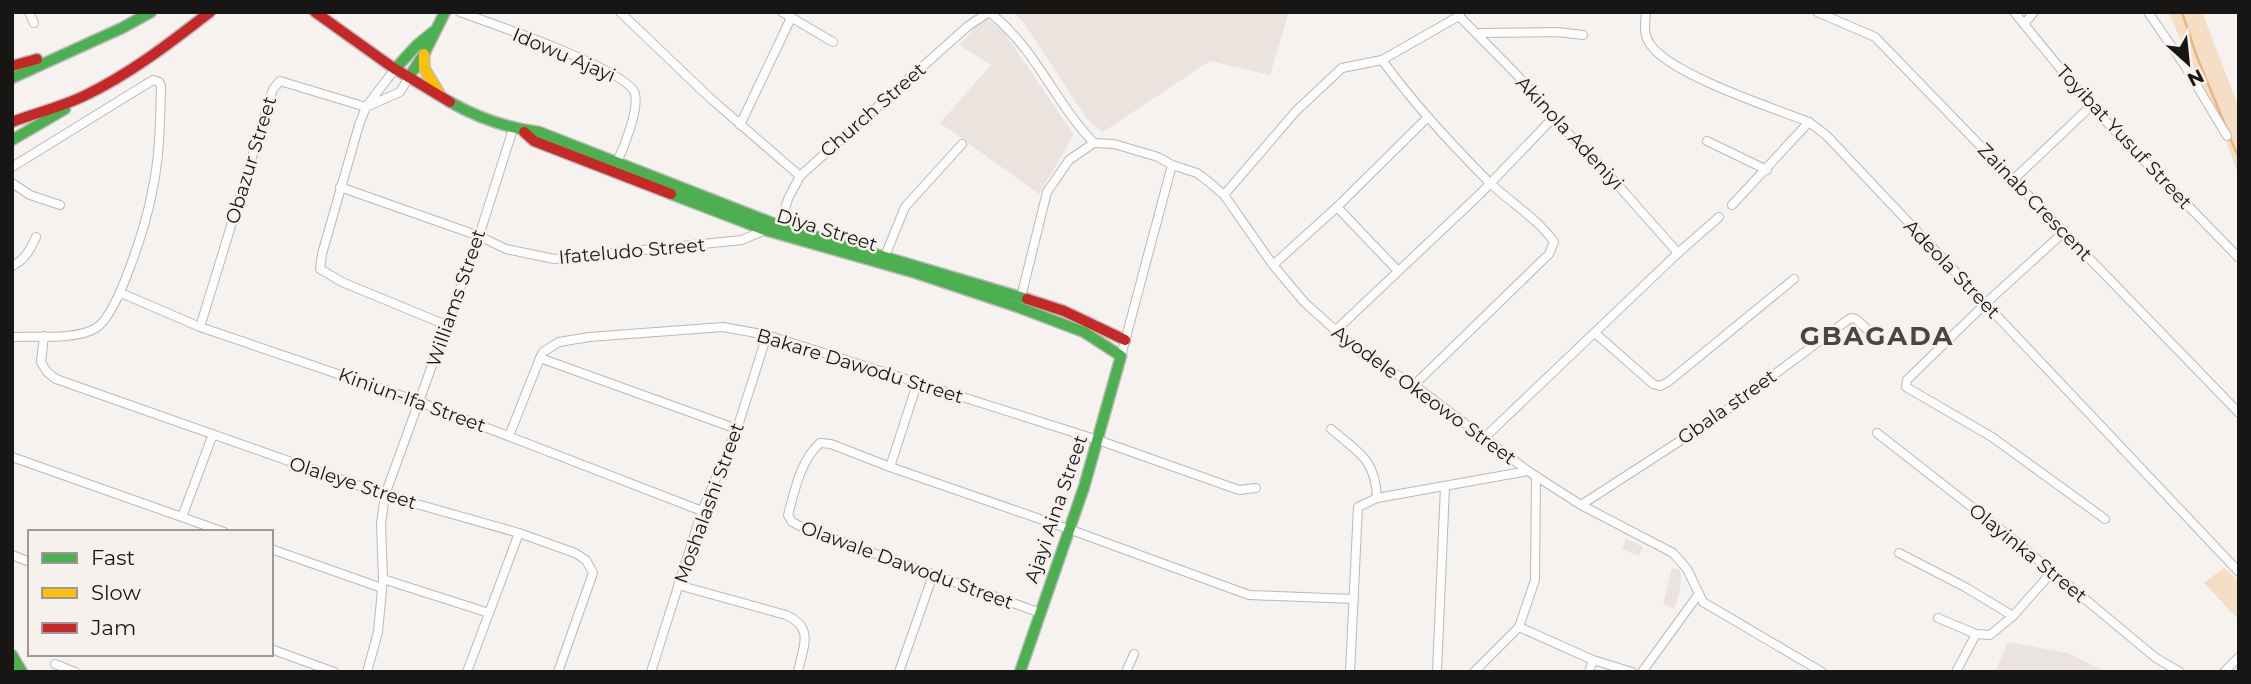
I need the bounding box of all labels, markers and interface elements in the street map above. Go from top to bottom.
street label: Idowu Ajayi [509,23,619,87]
north arrow [2153,28,2223,98]
street label: Church Street [816,58,931,162]
street label: Toyibat Yusuf Street [2051,60,2197,214]
text: N [2183,64,2208,91]
street label: Akinola Adeniyi [1511,71,1629,195]
street label: Obazur Street [221,93,281,227]
street label: Zainab Crescent [1973,138,2097,266]
street label: Diya Street [774,204,880,256]
street label: Adeola Street [1899,215,2005,323]
street label: Williams Street [422,226,490,370]
street label: Ifateludo Street [558,233,707,269]
district label: GBAGADA [1800,320,1954,352]
street label: Ayodele Okeowo Street [1328,321,1521,470]
street label: Bakare Dawodu Street [754,324,966,408]
street label: Kiniun-Ifa Street [335,363,489,437]
street label: Gbala street [1673,364,1781,449]
street label: Moshalashi Street [669,419,749,587]
street label: Ajayi Aina Street [1020,432,1092,586]
street label: Olaleye Street [286,452,420,515]
street label: Olayinka Street [1964,498,2092,608]
street label: Olawale Dawodu Street [798,516,1017,614]
legend [28,530,273,656]
text: Fast [91,545,135,570]
text: Slow [91,580,141,605]
text: Jam [90,615,136,640]

